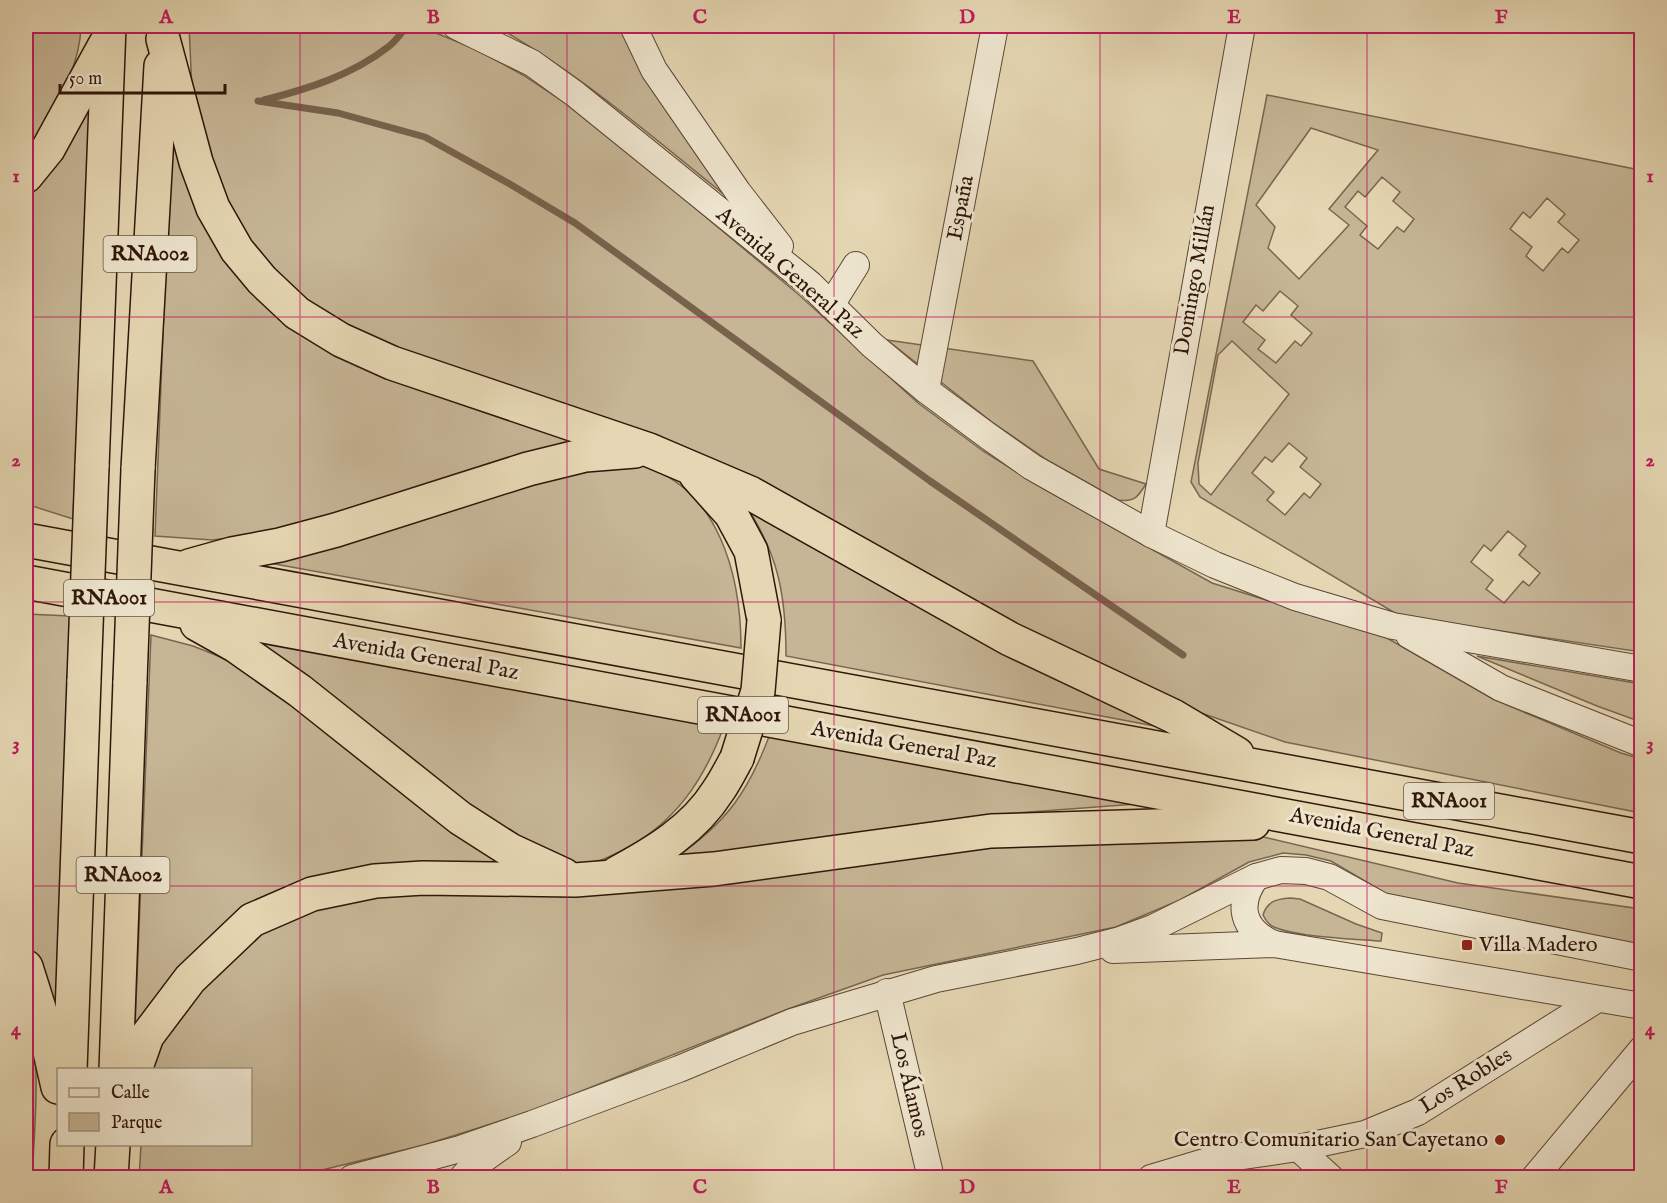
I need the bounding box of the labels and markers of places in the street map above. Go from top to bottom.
place label: Villa Madero [1478,931,1598,959]
marker: Villa Madero [1460,938,1474,952]
place label: Centro Comunitario San Cayetano [1174,1126,1488,1154]
marker: Centro Comunitario San Cayetano [1493,1133,1507,1147]

